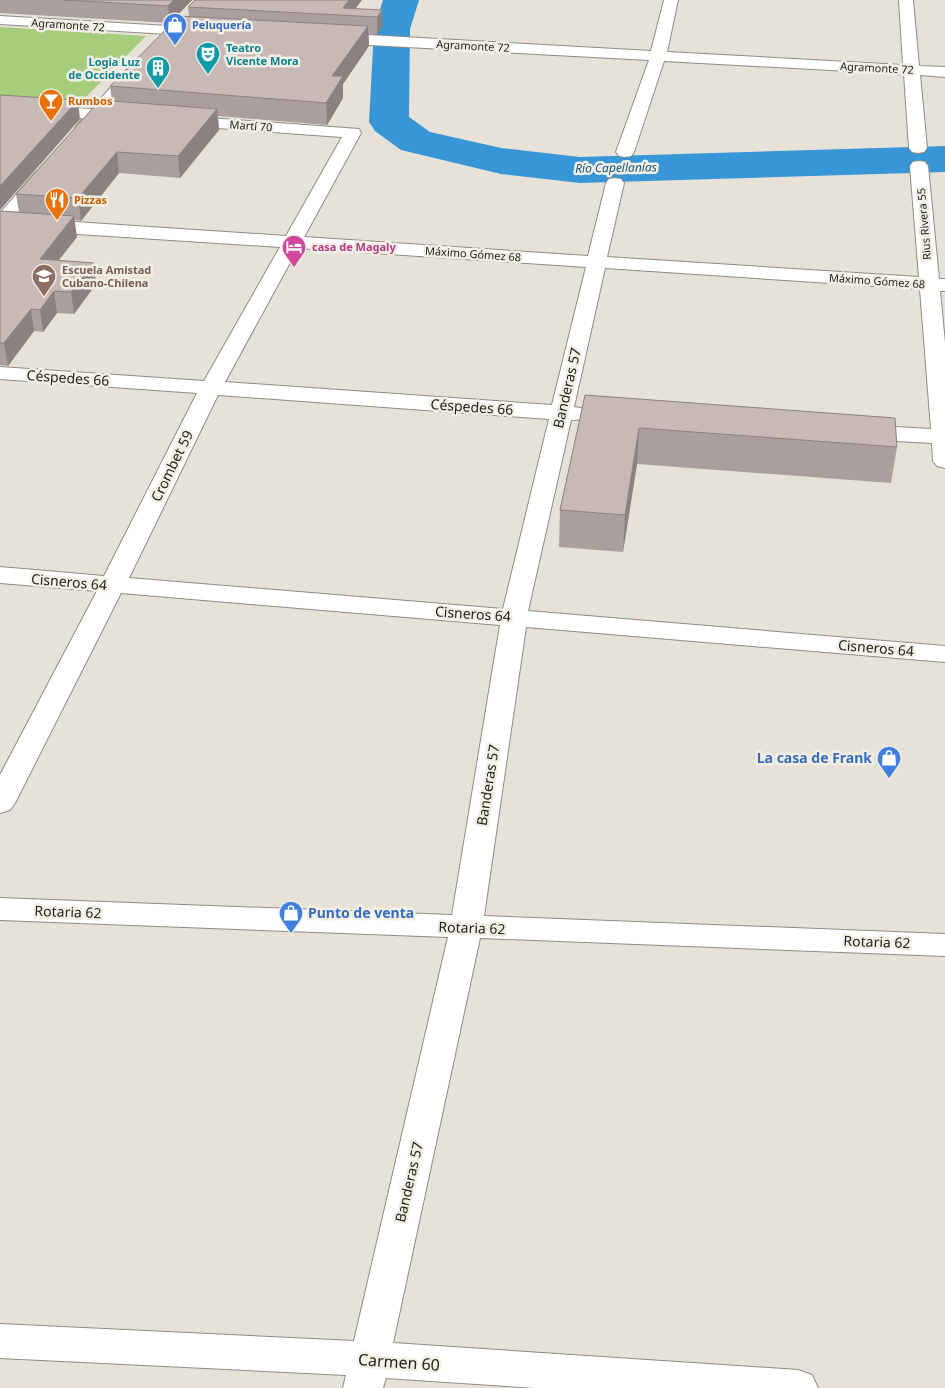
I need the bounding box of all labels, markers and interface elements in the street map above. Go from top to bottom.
shop icon: Peluquería [162,12,188,46]
street label: Agramonte 72 [31,14,105,35]
place label: Peluquería [192,17,251,32]
street label: Agramonte 72 [436,36,510,55]
place label: Teatro Vicente Mora [226,40,299,68]
theatre icon: Teatro Vicente Mora [195,41,221,75]
place label: Logia Luz de Occidente [68,54,141,82]
building icon: Logia Luz de Occidente [145,55,171,89]
street label: Agramonte 72 [840,58,914,77]
bar icon: Rumbos [38,88,64,122]
place label: Rumbos [68,93,113,108]
street label: Martí 70 [229,117,273,134]
water label: Río Capellanías [575,158,657,177]
restaurant icon: Pizzas [44,187,70,221]
street label: Rius Rivera 55 [913,188,934,261]
place label: Pizzas [74,192,108,207]
hotel icon: casa de Magaly [281,234,307,268]
place label: casa de Magaly [312,239,396,254]
street label: Máximo Gómez 68 [424,243,522,264]
place label: Escuela Amistad Cubano-Chilena [62,262,151,290]
school or university icon: Escuela Amistad Cubano-Chilena [31,263,57,297]
street label: Máximo Gómez 68 [828,270,926,291]
street label: Banderas 57 [548,346,585,430]
street label: Céspedes 66 [26,365,110,390]
street label: Céspedes 66 [430,394,514,419]
street label: Crombet 59 [146,427,197,505]
street label: Cisneros 64 [30,569,108,594]
street label: Cisneros 64 [434,601,512,626]
street label: Cisneros 64 [837,635,915,660]
street label: Banderas 57 [472,743,503,827]
shop icon: La casa de Frank [876,745,902,779]
place label: La casa de Frank [757,748,872,767]
shop icon: Punto de venta [278,900,304,934]
street label: Rotaria 62 [34,901,102,922]
place label: Punto de venta [308,903,414,922]
street label: Rotaria 62 [438,917,506,938]
street label: Rotaria 62 [843,931,911,952]
street label: Banderas 57 [390,1140,427,1224]
street label: Carmen 60 [357,1348,441,1376]

